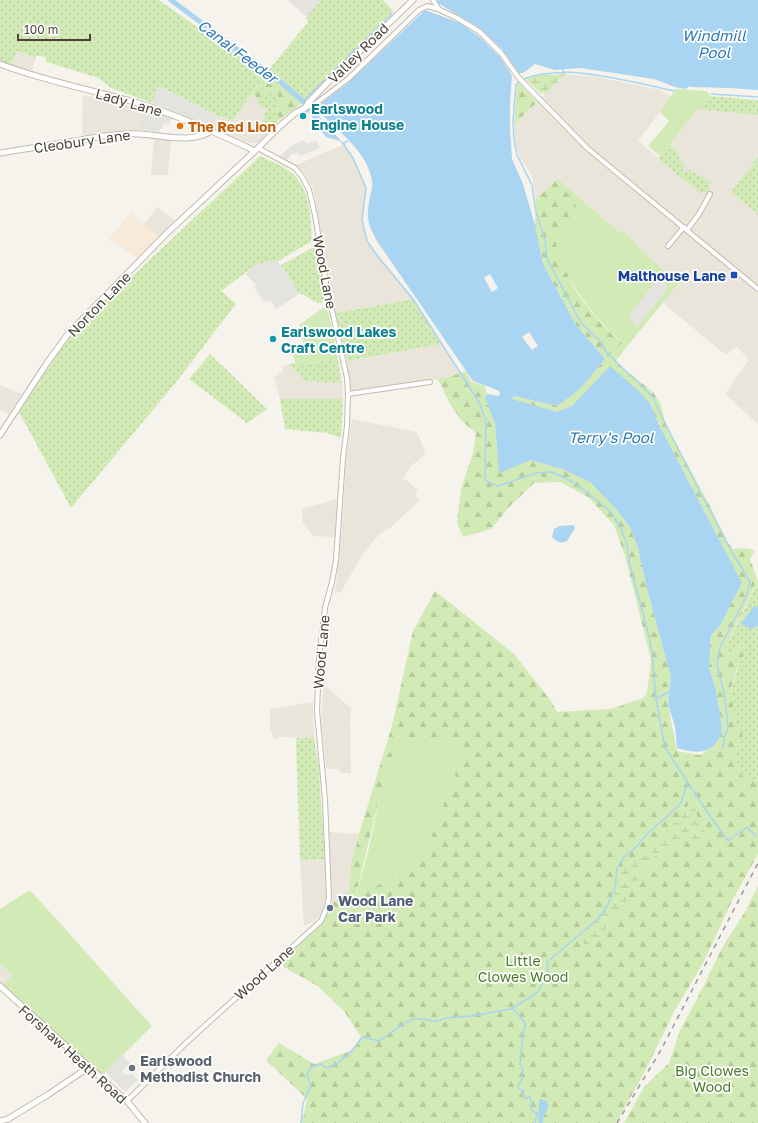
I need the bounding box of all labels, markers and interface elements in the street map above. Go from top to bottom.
water label: Canal Feeder [195,15,283,88]
scale bar [18,16,90,42]
street label: Valley Road [324,19,392,87]
text: 100 m [24,22,58,37]
water label: Windmill Pool [682,26,747,61]
street label: Lady Lane [94,84,164,120]
place label: Earlswood Engine House [311,100,404,133]
marker: Earlswood Engine House [298,111,308,121]
place label: The Red Lion [188,118,276,135]
marker: The Red Lion [175,121,185,131]
street label: Cleobury Lane [33,126,131,156]
street label: Wood Lane [310,234,340,310]
place label: Malthouse Lane [618,267,726,284]
street label: Norton Lane [64,268,134,340]
marker: Malthouse Lane [729,270,739,280]
place label: Earlswood Lakes Craft Centre [281,323,397,356]
marker: Earlswood Lakes Craft Centre [268,334,278,344]
water label: Terry's Pool [568,428,655,447]
street label: Wood Lane [309,614,333,690]
place label: Wood Lane Car Park [338,892,413,925]
marker: Wood Lane Car Park [325,903,335,913]
street label: Wood Lane [231,941,297,1003]
park label: Little Clowes Wood [478,952,568,985]
street label: Forshaw Heath Road [16,1001,130,1107]
place label: Earlswood Methodist Church [140,1052,261,1085]
park label: Big Clowes Wood [675,1062,749,1095]
marker: Earlswood Methodist Church [127,1063,137,1073]

